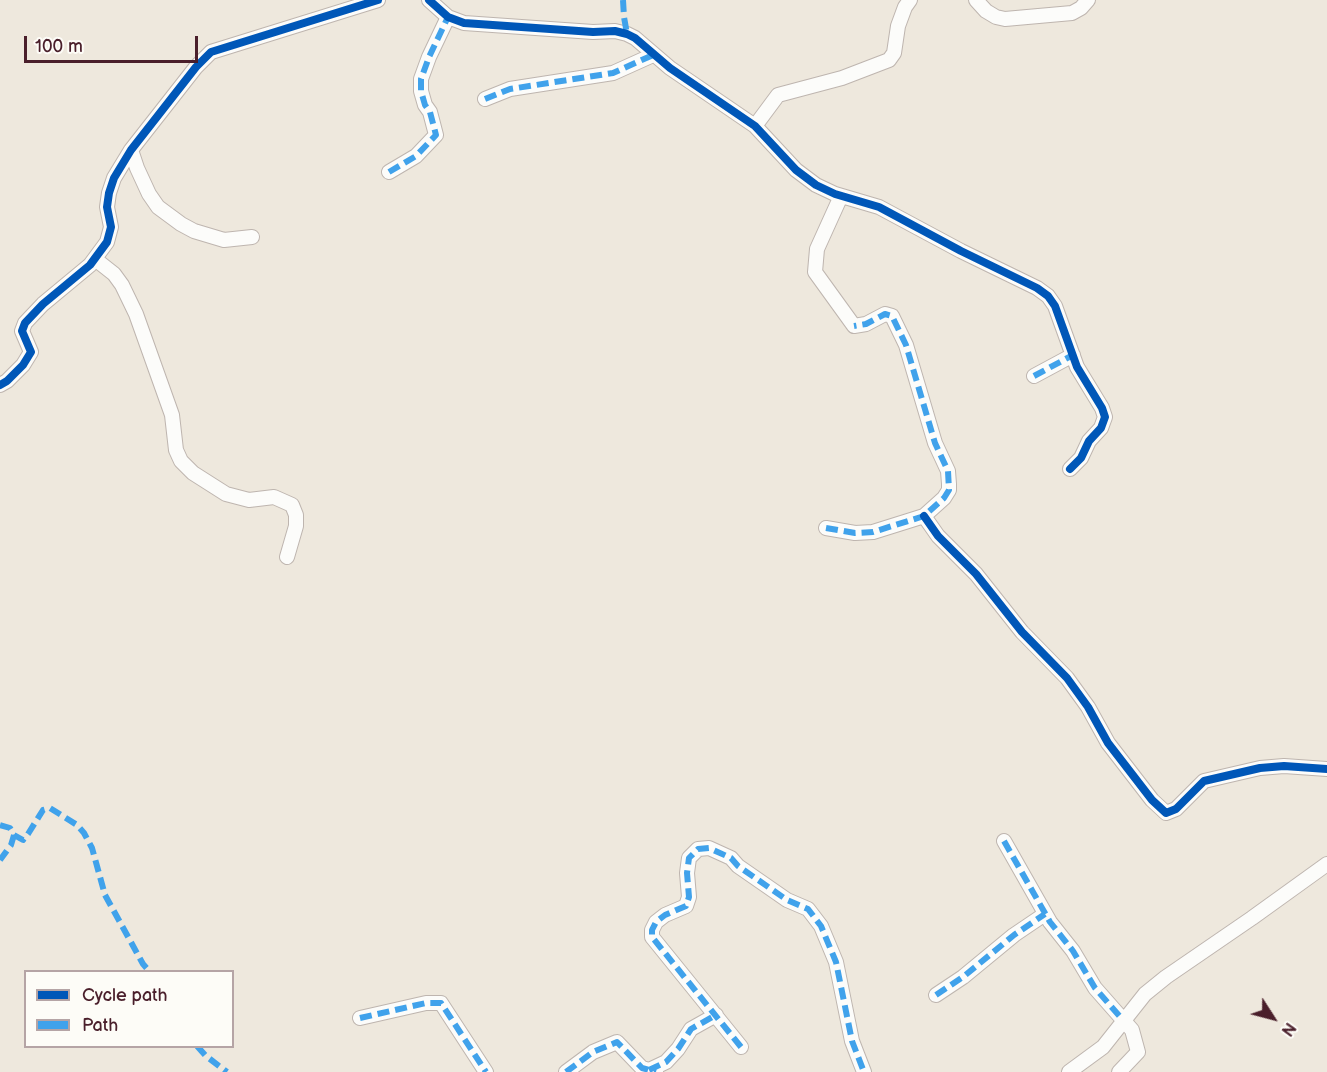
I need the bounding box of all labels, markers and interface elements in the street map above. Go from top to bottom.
scale bar [27,24,201,62]
text: 100 m [35,36,83,57]
legend [24,970,234,1048]
text: Cycle path [82,985,168,1006]
north arrow [1243,988,1303,1048]
text: Path [82,1015,118,1036]
text: N [1277,1018,1299,1039]

